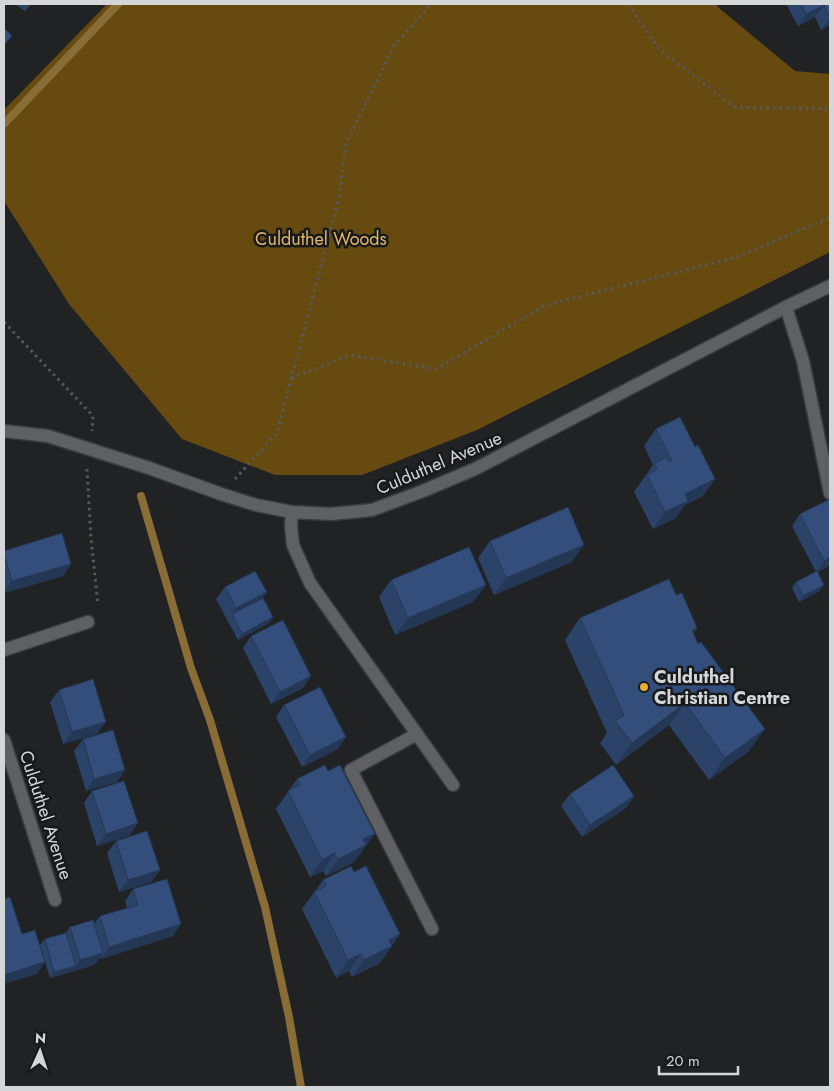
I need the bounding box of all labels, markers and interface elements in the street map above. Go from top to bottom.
park label: Culduthel Woods [255,226,387,252]
street label: Culduthel Avenue [372,425,506,501]
place label: Culduthel Christian Centre [654,664,790,711]
marker: Culduthel Christian Centre [638,681,650,693]
street label: Culduthel Avenue [13,747,79,883]
north arrow [15,1026,65,1076]
text: N [35,1028,47,1048]
scale bar [659,1044,738,1076]
text: 20 m [666,1050,700,1072]

